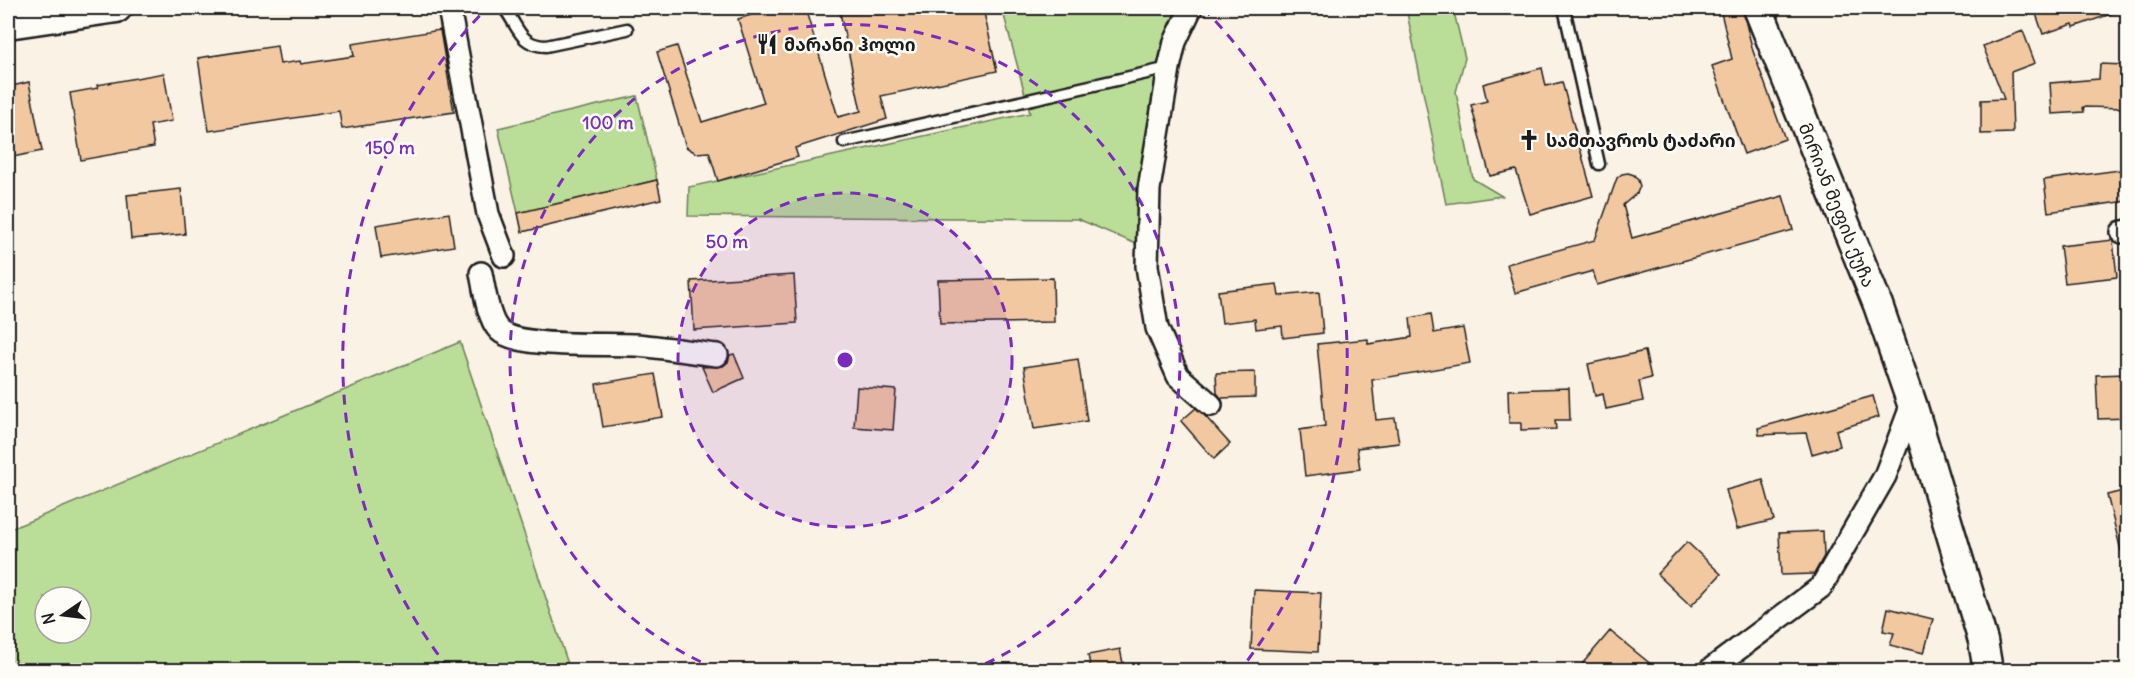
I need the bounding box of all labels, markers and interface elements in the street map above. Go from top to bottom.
restaurant icon: მარანი ჰოლი [755,32,779,56]
place label: მარანი ჰოლი [784,33,916,56]
text: 100 m [583,111,634,134]
street label: მირიან მეფის ქუჩა [1794,119,1880,291]
church icon: სამთავროს ტაძარი [1517,128,1541,152]
place label: სამთავროს ტაძარი [1546,129,1736,152]
text: 150 m [365,136,415,159]
text: 50 m [706,230,748,253]
centre of rings [835,350,855,370]
north arrow [33,585,93,645]
text: N [37,611,59,626]

